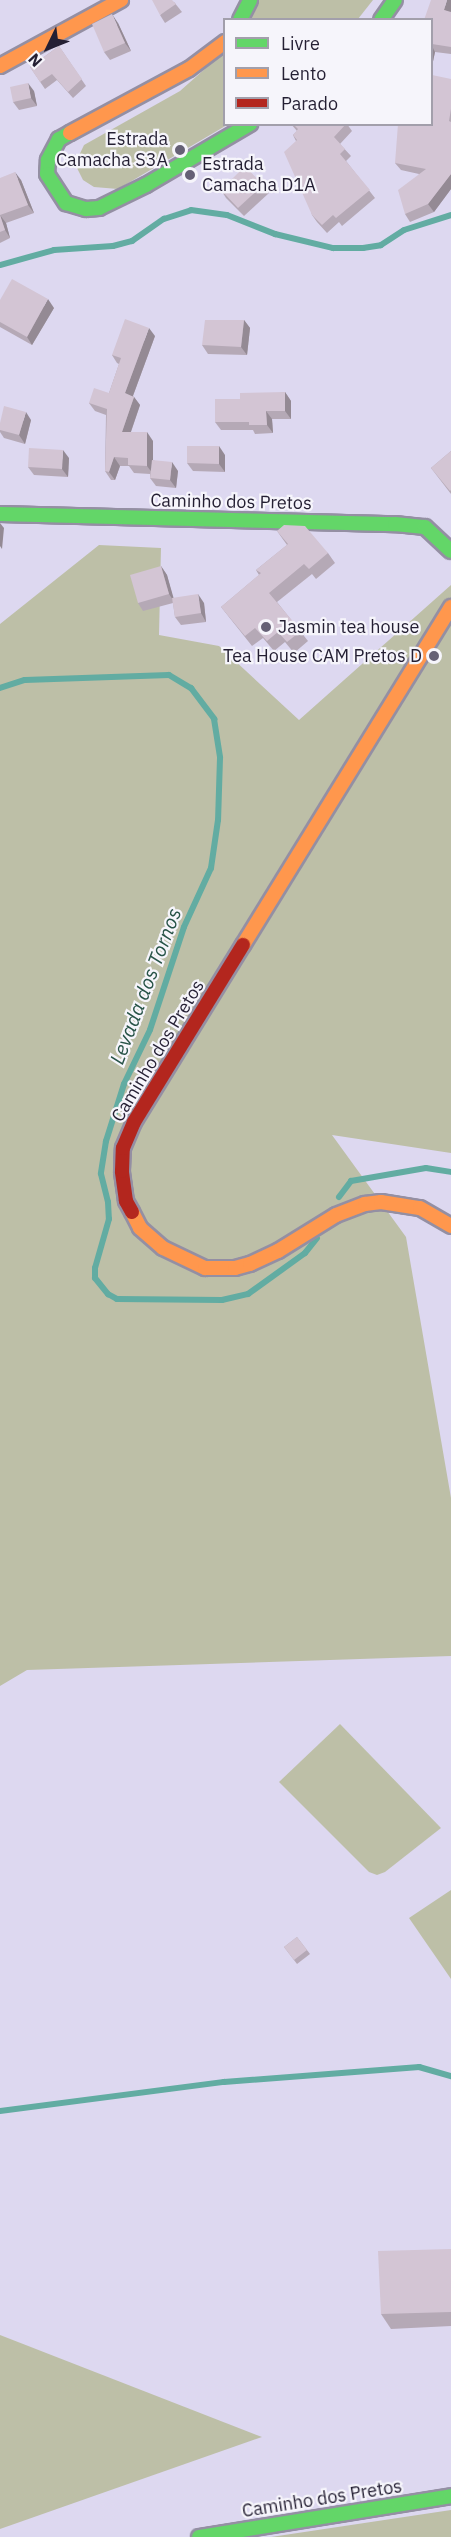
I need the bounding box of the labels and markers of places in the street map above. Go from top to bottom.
place label: Estrada Camacha S3A [56,129,168,172]
marker: Estrada Camacha S3A [173,143,187,157]
place label: Estrada Camacha D1A [202,154,316,196]
marker: Estrada Camacha D1A [183,168,197,182]
place label: Jasmin tea house [278,616,419,638]
marker: Jasmin tea house [259,620,273,634]
place label: Tea House CAM Pretos D [223,645,422,667]
marker: Tea House CAM Pretos D [427,649,441,663]

